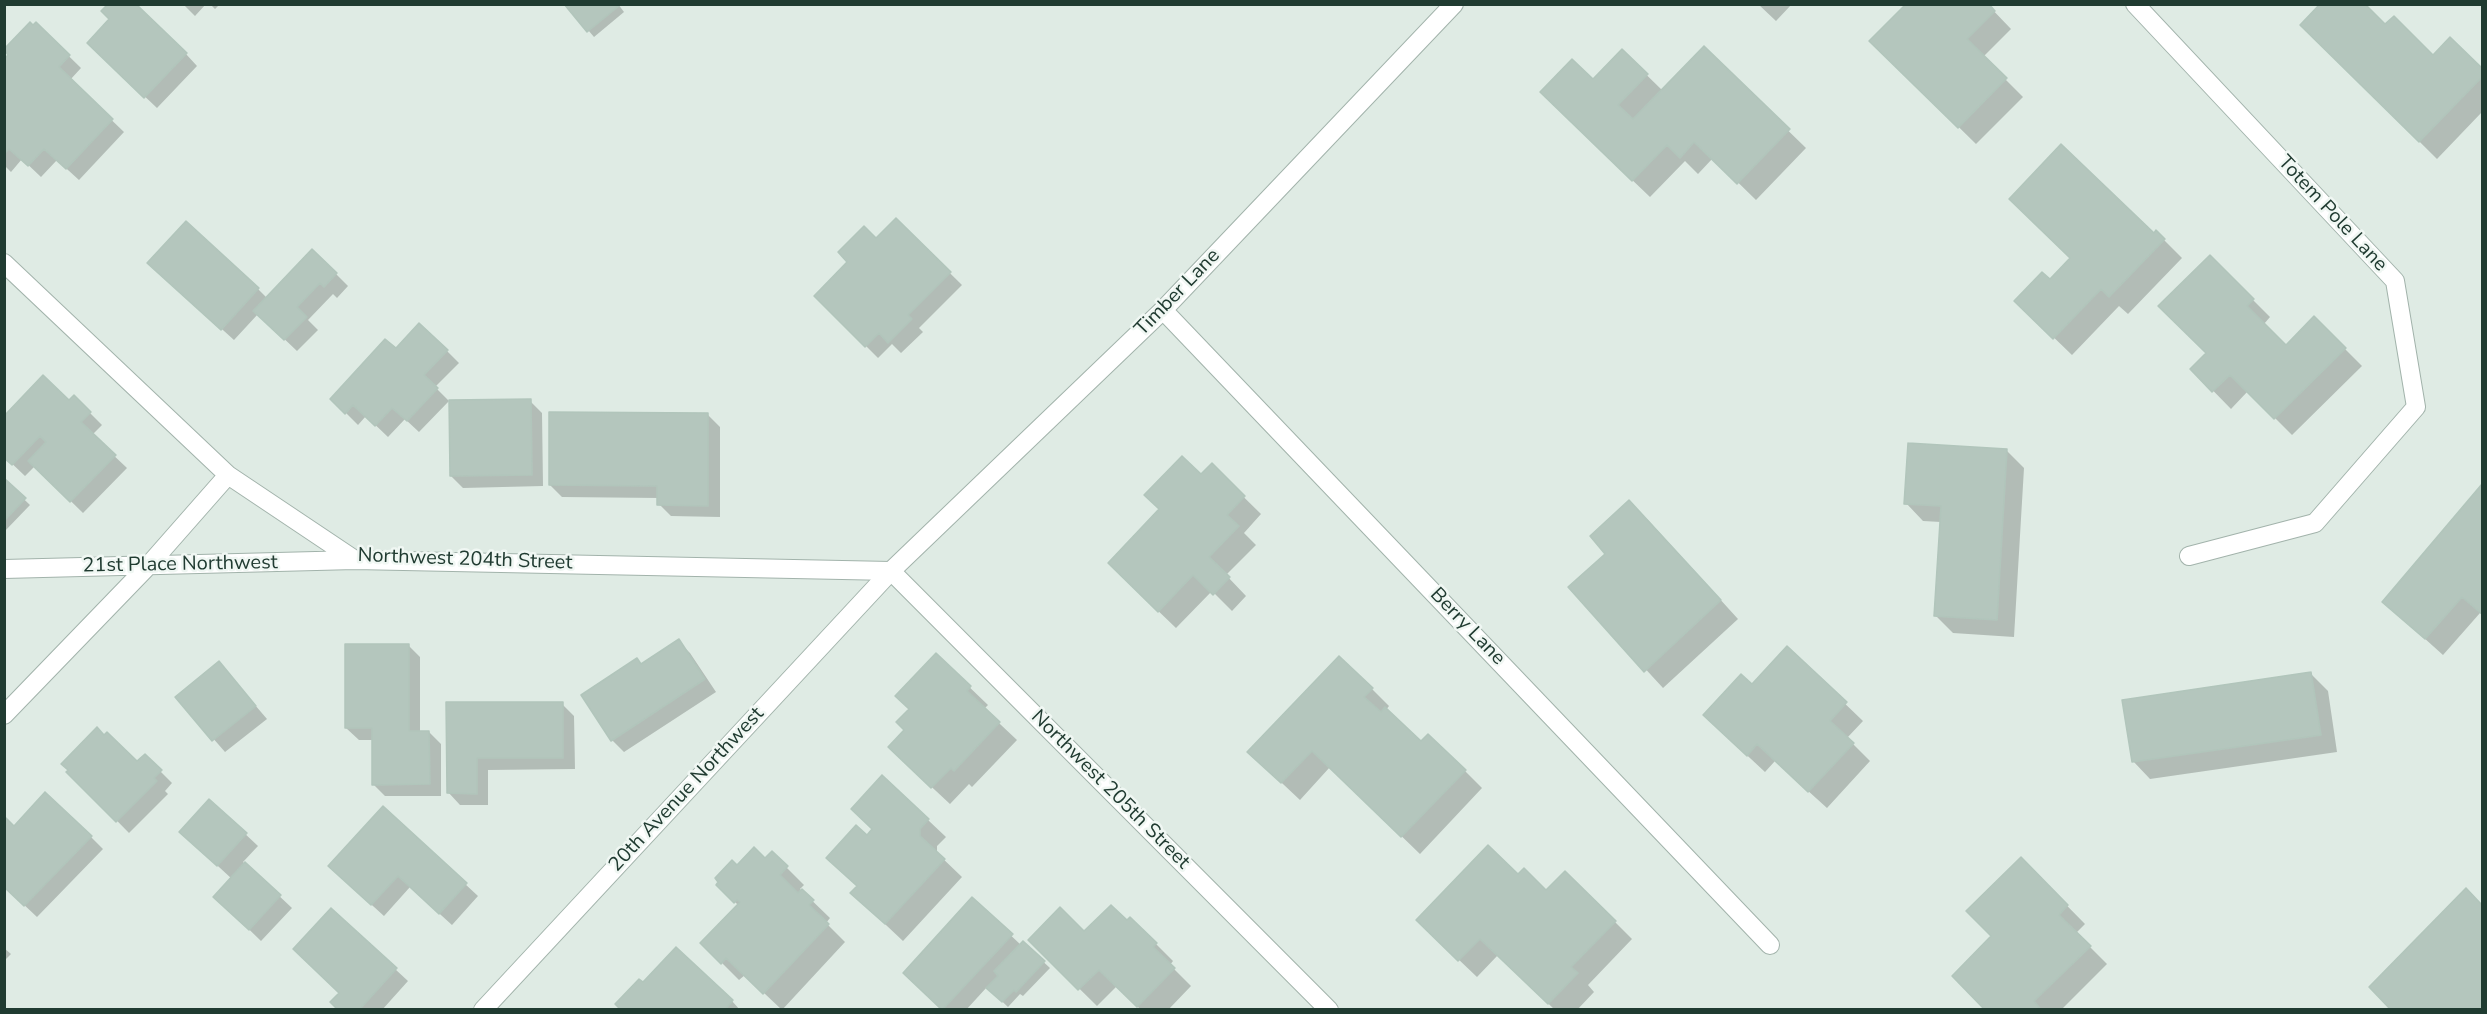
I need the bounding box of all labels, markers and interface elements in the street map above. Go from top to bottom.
street label: Totem Pole Lane [2272,151,2392,277]
street label: Timber Lane [1131,244,1225,342]
street label: Northwest 204th Street [357,544,573,576]
street label: 21st Place Northwest [82,551,278,579]
street label: Berry Lane [1424,583,1510,671]
street label: 20th Avenue Northwest [604,703,770,877]
street label: Northwest 205th Street [1026,706,1194,874]

